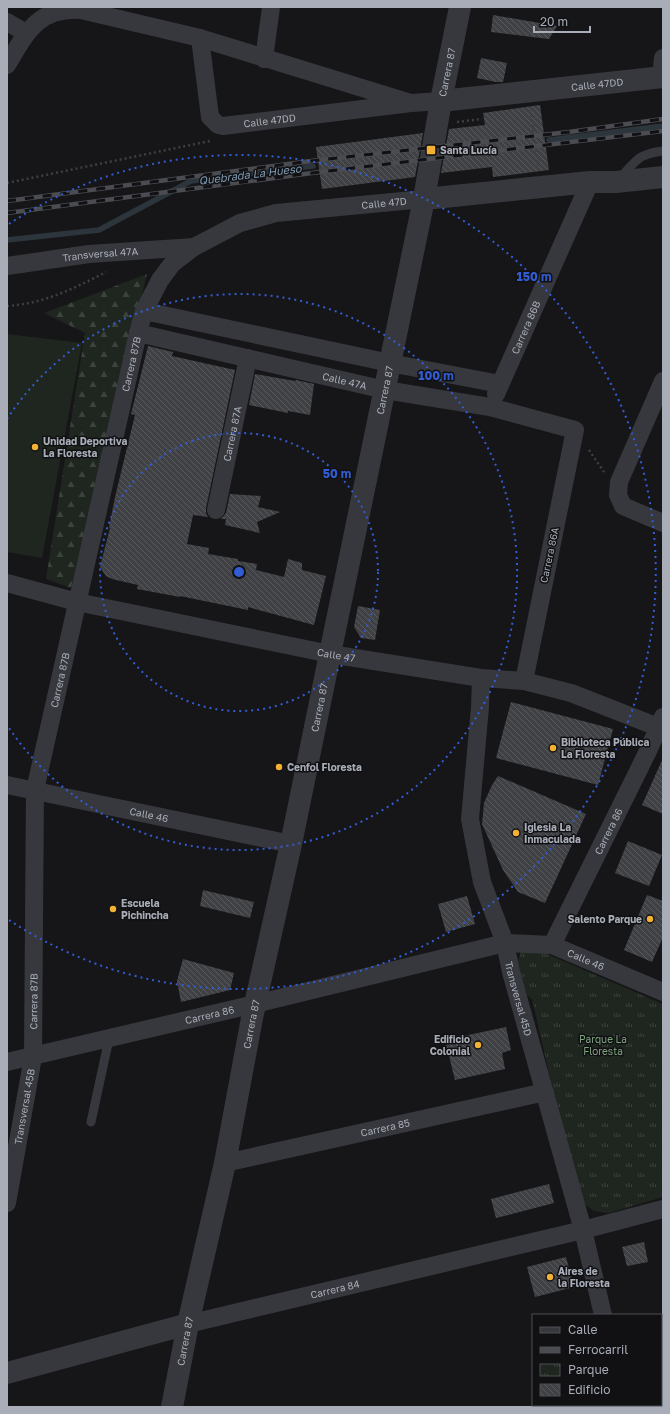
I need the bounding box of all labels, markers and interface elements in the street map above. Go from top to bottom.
scale bar [534,8,590,34]
text: 20 m [540,14,568,29]
street label: Carrera 87 [436,47,458,98]
street label: Calle 47DD [570,75,624,93]
street label: Calle 47DD [243,111,296,129]
marker: Santa Lucía [425,144,437,156]
place label: Santa Lucía [440,144,497,156]
water label: Quebrada La Hueso [198,161,303,187]
street label: Calle 47D [361,195,407,211]
street label: Transversal 47A [61,245,139,264]
text: 150 m [517,269,551,284]
street label: Carrera 86B [509,299,543,356]
street label: Carrera 87B [119,335,143,393]
street label: Carrera 87 [374,365,395,415]
text: 100 m [418,368,454,383]
street label: Calle 47A [321,370,368,392]
street label: Carrera 87A [220,405,244,462]
place label: Unidad Deportiva La Floresta [43,435,127,459]
marker: Unidad Deportiva La Floresta [30,442,40,452]
text: 50 m [323,466,351,481]
street label: Carrera 86A [537,526,561,584]
centre of rings [232,565,246,579]
street label: Calle 47 [316,645,356,664]
street label: Carrera 87B [48,651,72,709]
street label: Carrera 87 [308,682,330,733]
place label: Biblioteca Pública La Floresta [561,736,650,760]
marker: Biblioteca Pública La Floresta [548,743,558,753]
place label: Cenfol Floresta [287,761,362,773]
marker: Cenfol Floresta [274,762,284,772]
street label: Calle 46 [129,805,169,824]
street label: Carrera 86 [592,806,625,856]
place label: Iglesia La Inmaculada [524,821,581,845]
marker: Iglesia La Inmaculada [511,828,521,838]
place label: Escuela Pichincha [121,897,169,921]
marker: Escuela Pichincha [108,904,118,914]
place label: Salento Parque [568,913,642,925]
marker: Salento Parque [645,914,655,924]
street label: Calle 46 [566,946,606,973]
street label: Transversal 45D [503,960,535,1037]
street label: Carrera 87B [27,973,40,1029]
street label: Carrera 87 [240,999,262,1049]
street label: Carrera 86 [184,1003,235,1026]
place label: Edificio Colonial [430,1033,471,1057]
park label: Parque La Floresta [579,1033,627,1057]
marker: Edificio Colonial [473,1040,483,1050]
street label: Transversal 45B [12,1067,37,1145]
street label: Carrera 85 [359,1116,411,1139]
place label: Aires de la Floresta [558,1265,610,1289]
marker: Aires de la Floresta [545,1272,555,1282]
street label: Carrera 84 [309,1277,361,1301]
legend [532,1314,662,1406]
street label: Carrera 87 [174,1316,195,1367]
text: Calle [568,1322,598,1337]
text: Ferrocarril [568,1342,628,1357]
text: Parque [568,1362,609,1377]
text: Edificio [568,1382,610,1397]

